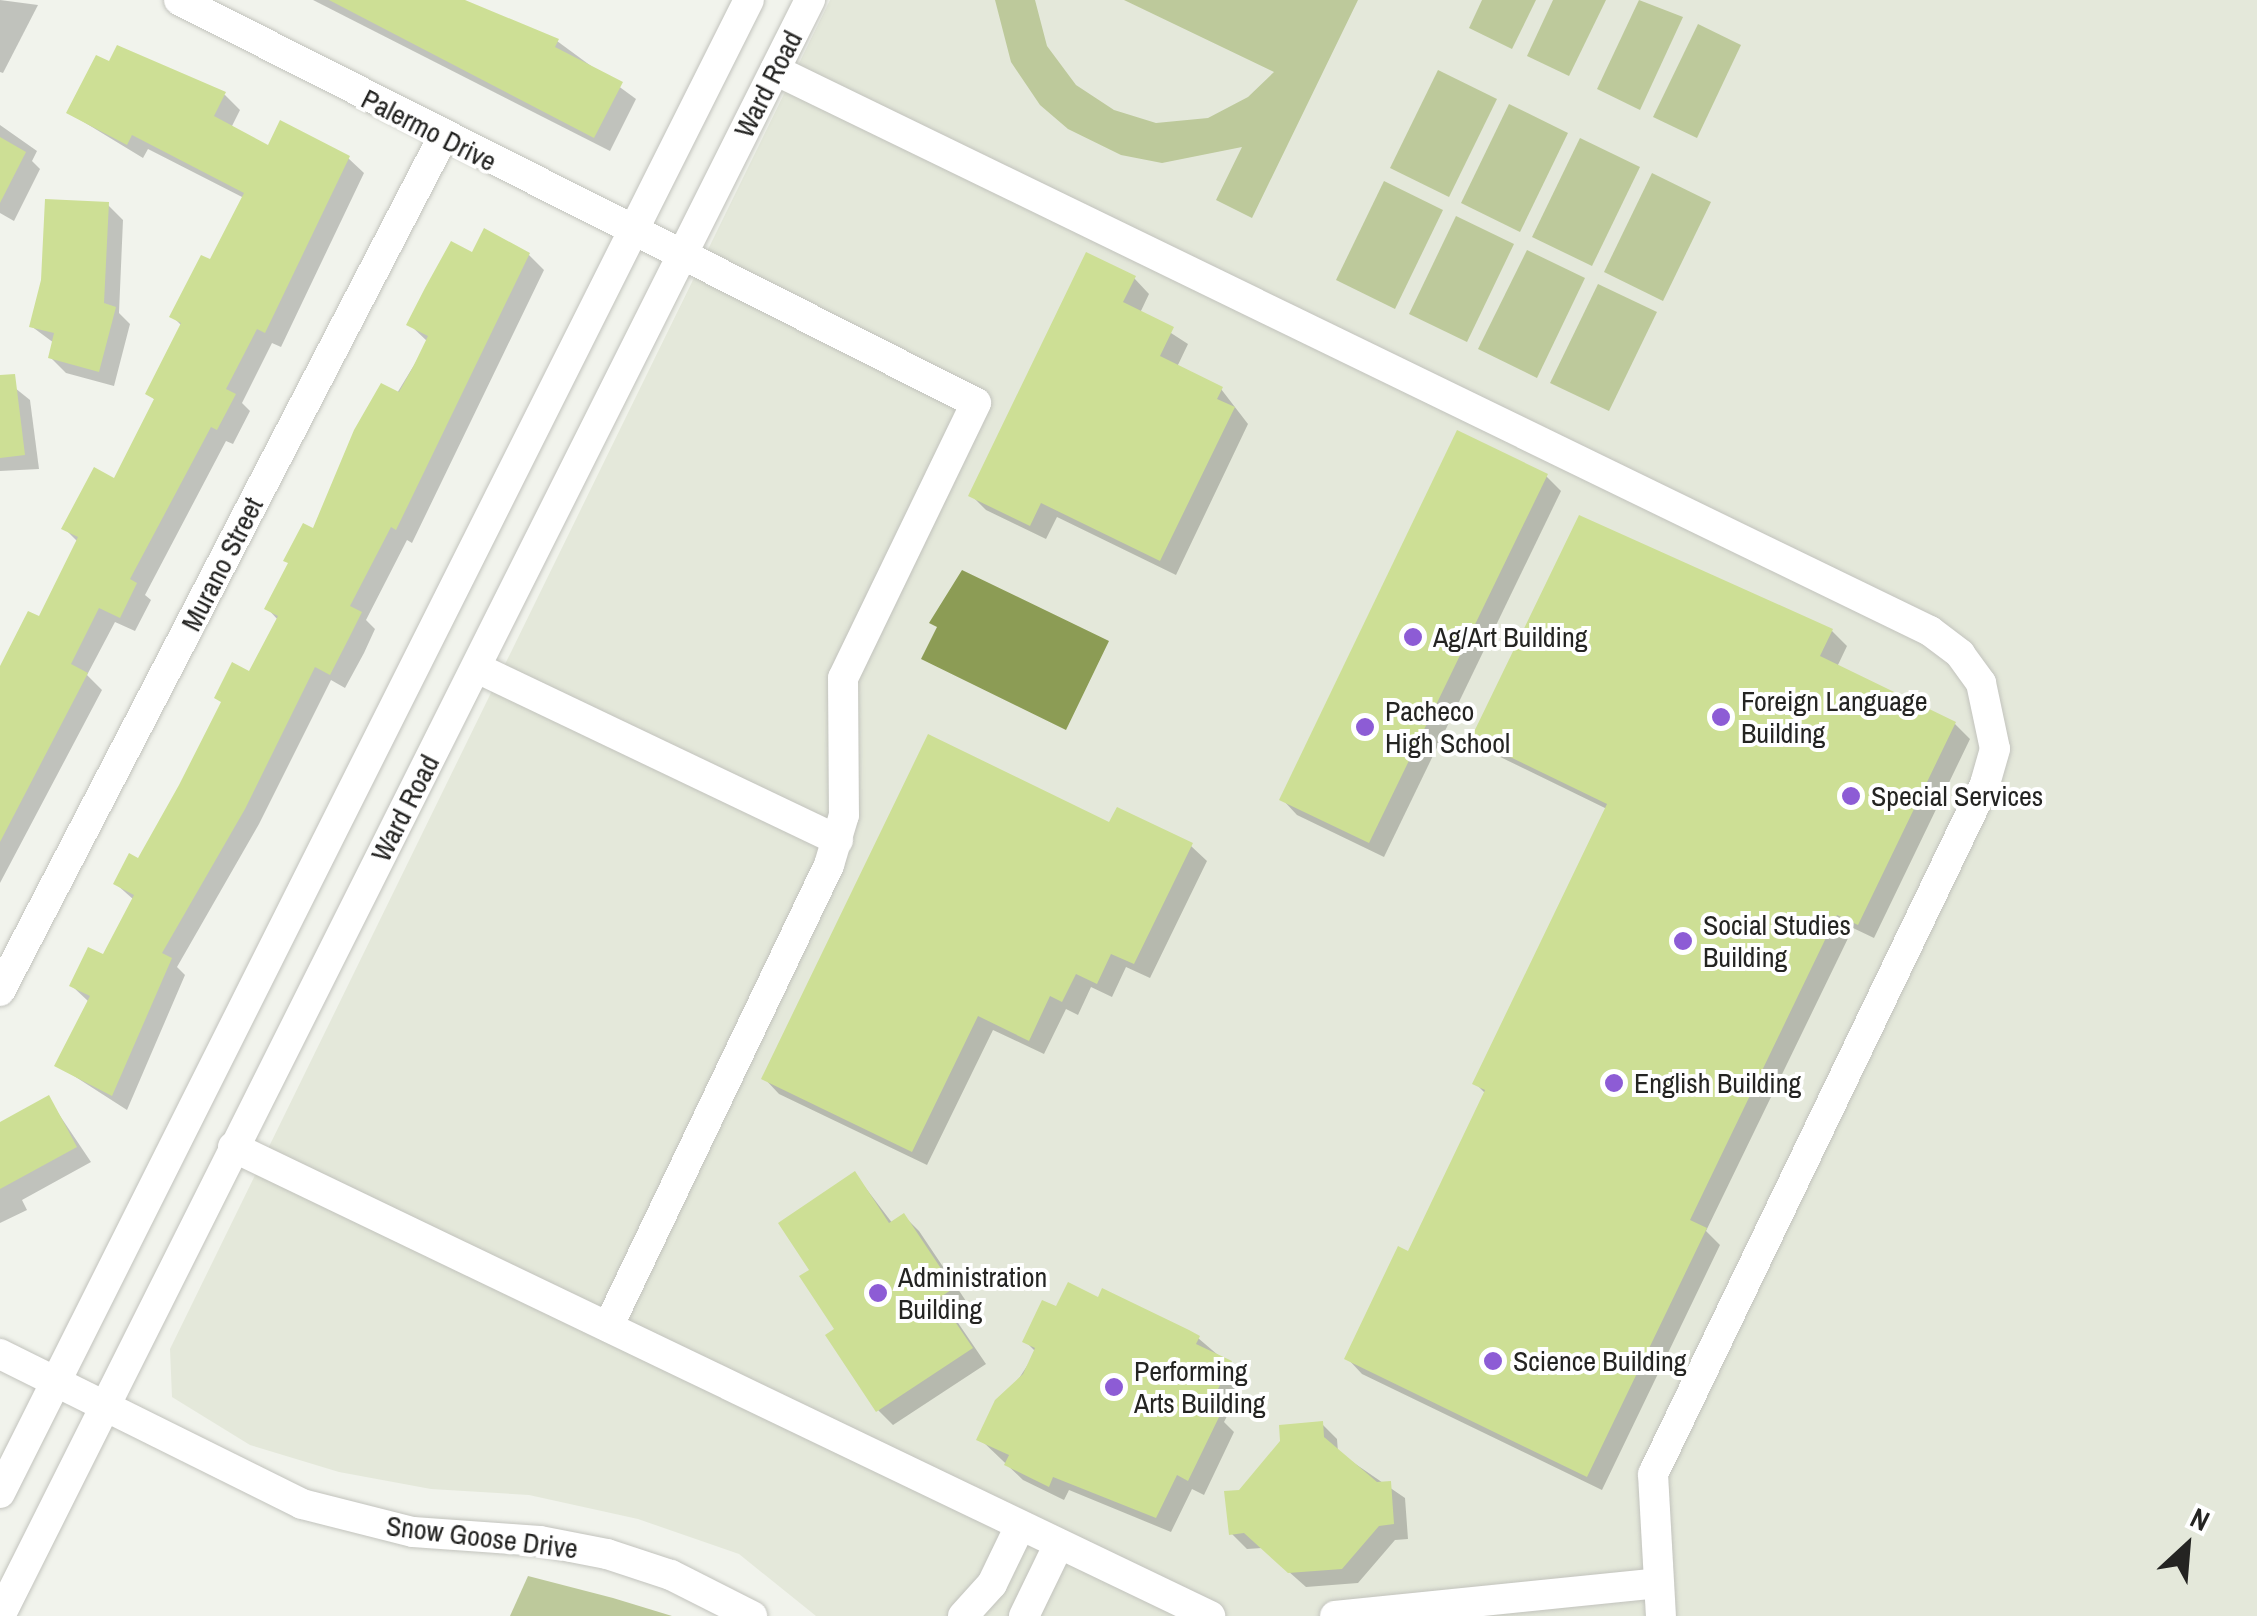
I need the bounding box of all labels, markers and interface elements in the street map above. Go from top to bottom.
street label: Ward Road [727,25,809,143]
street label: Palermo Drive [356,82,502,178]
street label: Murano Street [174,492,270,636]
place label: Ag/Art Building [1433,620,1587,654]
marker: Ag/Art Building [1402,626,1424,648]
place label: Foreign Language Building [1741,684,1928,750]
place label: Pacheco High School [1385,694,1510,760]
marker: Foreign Language Building [1710,706,1732,728]
marker: Pacheco High School [1354,716,1376,738]
street label: Ward Road [364,749,446,867]
place label: Special Services [1871,779,2043,813]
marker: Special Services [1840,785,1862,807]
place label: Social Studies Building [1703,908,1851,974]
marker: Social Studies Building [1672,930,1694,952]
place label: English Building [1634,1066,1801,1100]
marker: English Building [1603,1072,1625,1094]
place label: Administration Building [898,1260,1047,1326]
marker: Administration Building [867,1282,889,1304]
place label: Science Building [1513,1344,1687,1378]
marker: Science Building [1482,1350,1504,1372]
place label: Performing Arts Building [1134,1354,1265,1420]
marker: Performing Arts Building [1103,1376,1125,1398]
north arrow [2137,1496,2237,1596]
text: N [2184,1498,2216,1540]
street label: Snow Goose Drive [384,1509,580,1565]

